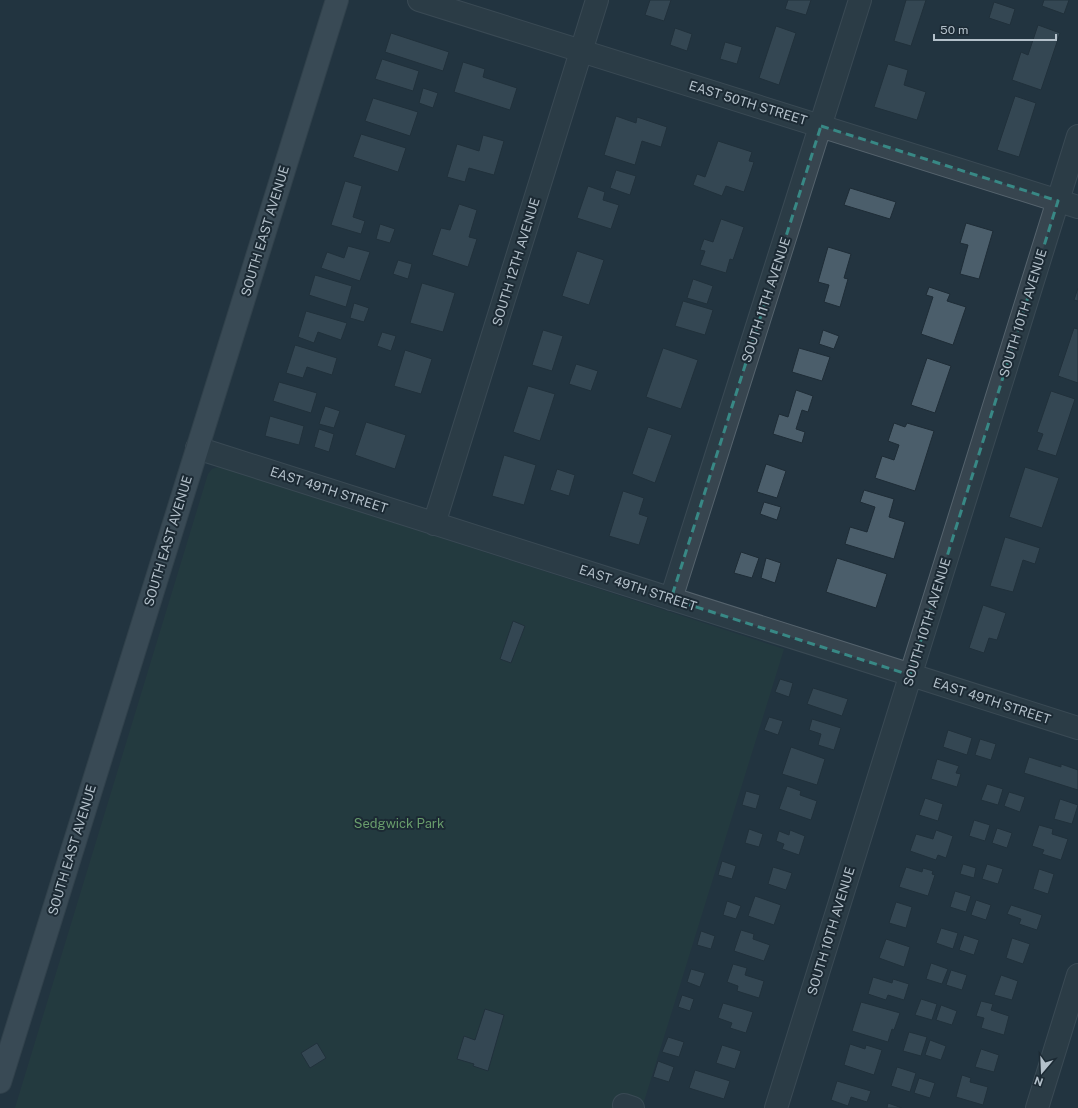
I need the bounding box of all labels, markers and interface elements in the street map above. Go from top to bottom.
scale bar [934,16,1056,42]
text: 50 m [940,23,968,37]
street label: EAST 50TH STREET [687,78,809,128]
street label: SOUTH EAST AVENUE [238,164,292,298]
street label: SOUTH 12TH AVENUE [489,196,543,328]
street label: SOUTH 11TH AVENUE [739,235,793,365]
street label: SOUTH 10TH AVENUE [996,247,1050,379]
street label: EAST 49TH STREET [268,464,390,516]
street label: SOUTH EAST AVENUE [141,474,195,608]
street label: SOUTH 10TH AVENUE [900,556,954,688]
street label: EAST 49TH STREET [577,562,699,614]
street label: EAST 49TH STREET [931,675,1053,727]
street label: SOUTH EAST AVENUE [45,783,99,917]
park label: Sedgwick Park [354,816,444,831]
street label: SOUTH 10TH AVENUE [804,865,858,997]
north arrow [1022,1052,1062,1092]
text: N [1033,1074,1045,1089]

